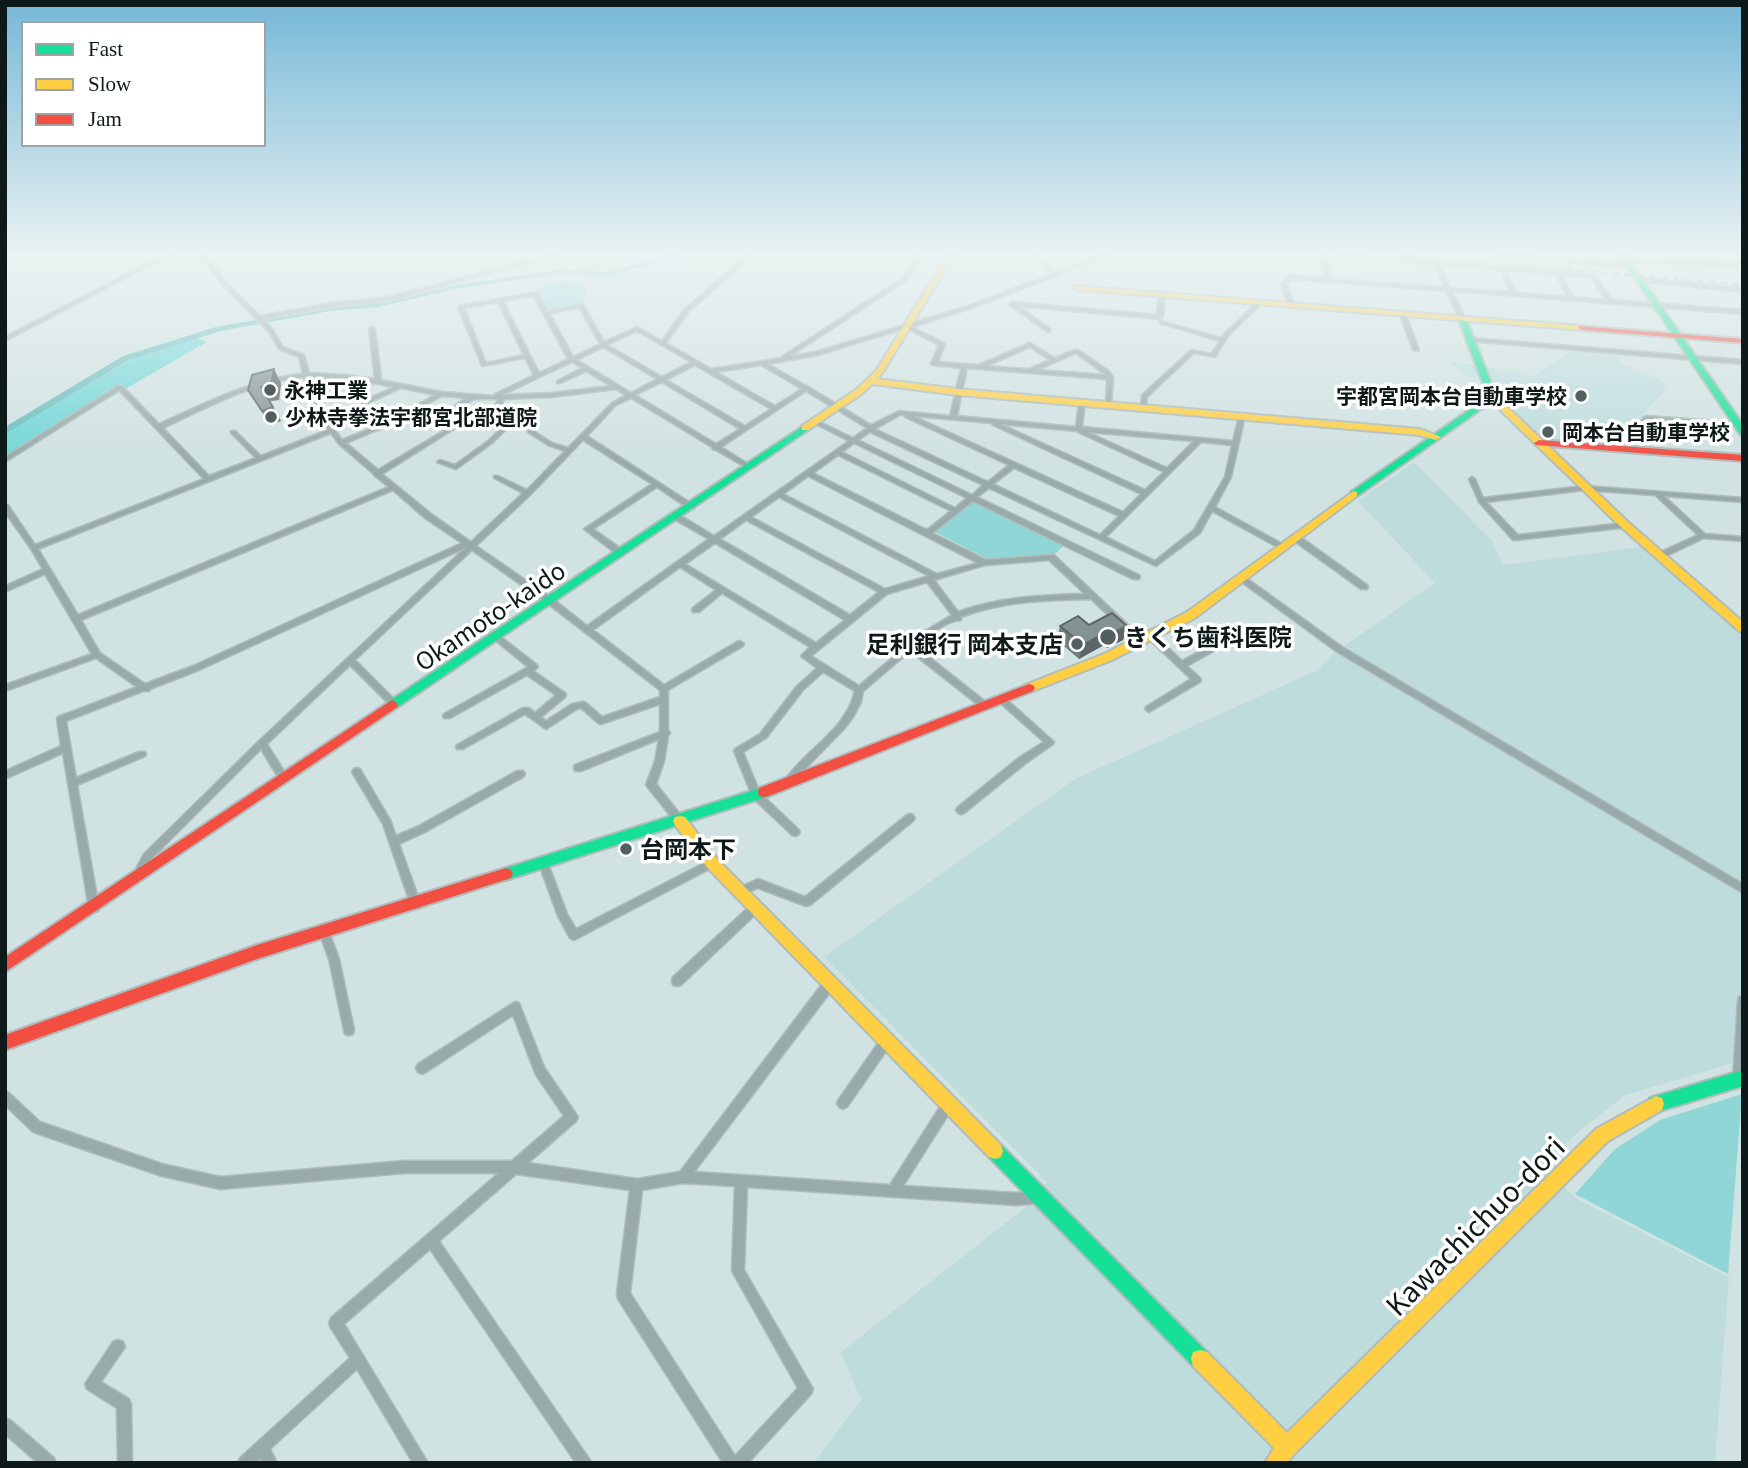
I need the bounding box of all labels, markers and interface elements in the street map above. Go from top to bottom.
legend [21,21,266,147]
text: Fast [88,37,123,61]
text: Slow [88,72,131,96]
text: Jam [88,107,122,131]
place label: 永神工業 [284,377,368,403]
marker: 永神工業 [262,382,278,398]
place label: 宇都宮岡本台自動車学校 [1336,383,1567,409]
marker: 宇都宮岡本台自動車学校 [1573,388,1589,404]
place label: 少林寺拳法宇都宮北部道院 [285,404,537,430]
marker: 少林寺拳法宇都宮北部道院 [263,409,279,425]
place label: 岡本台自動車学校 [1562,419,1730,445]
marker: 岡本台自動車学校 [1540,424,1556,440]
street label: Okamoto-kaido [410,555,570,677]
place label: きくち歯科医院 [1124,623,1292,651]
marker: きくち歯科医院 [1098,627,1118,647]
place label: 足利銀行 岡本支店 [866,630,1063,658]
marker: 足利銀行 岡本支店 [1069,636,1085,652]
place label: 台岡本下 [640,835,736,863]
marker: 台岡本下 [618,841,634,857]
street label: Kawachichuo-dori [1379,1130,1571,1322]

